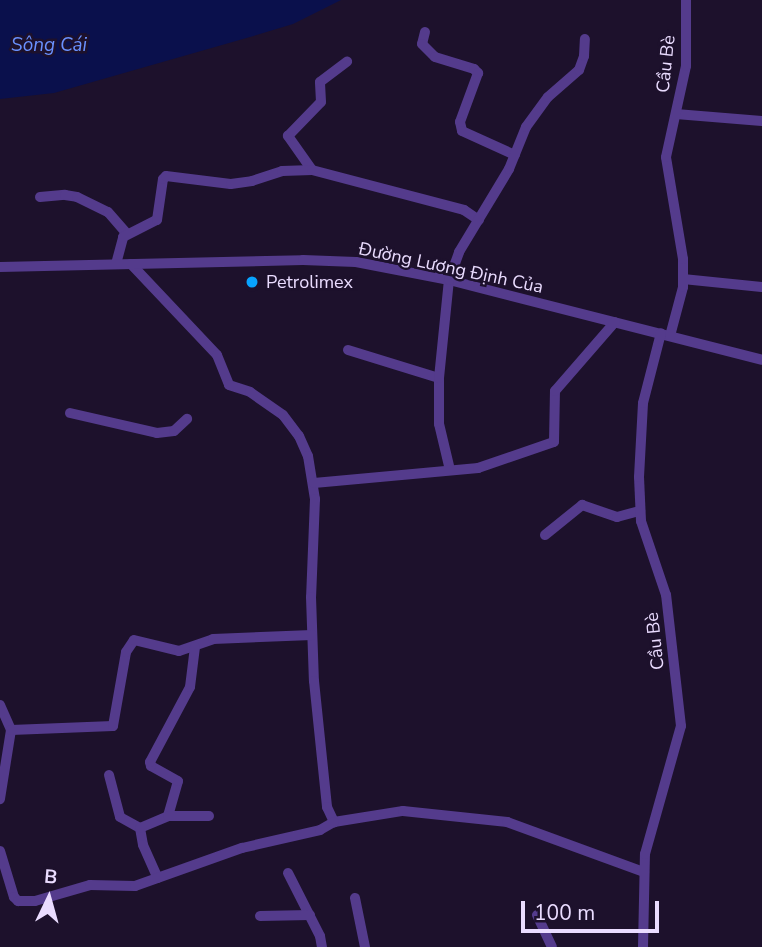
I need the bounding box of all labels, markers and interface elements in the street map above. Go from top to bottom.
street label: Cầu Bè [652,34,680,94]
water label: Sông Cái [11,35,87,57]
street label: Đường Lương Định Của [357,238,545,298]
place label: Petrolimex [266,271,353,293]
marker: Petrolimex [244,274,260,290]
street label: Cầu Bè [641,611,669,671]
north arrow [14,863,84,933]
text: B [43,864,58,891]
scale bar [524,888,662,932]
text: 100 m [534,899,595,927]

